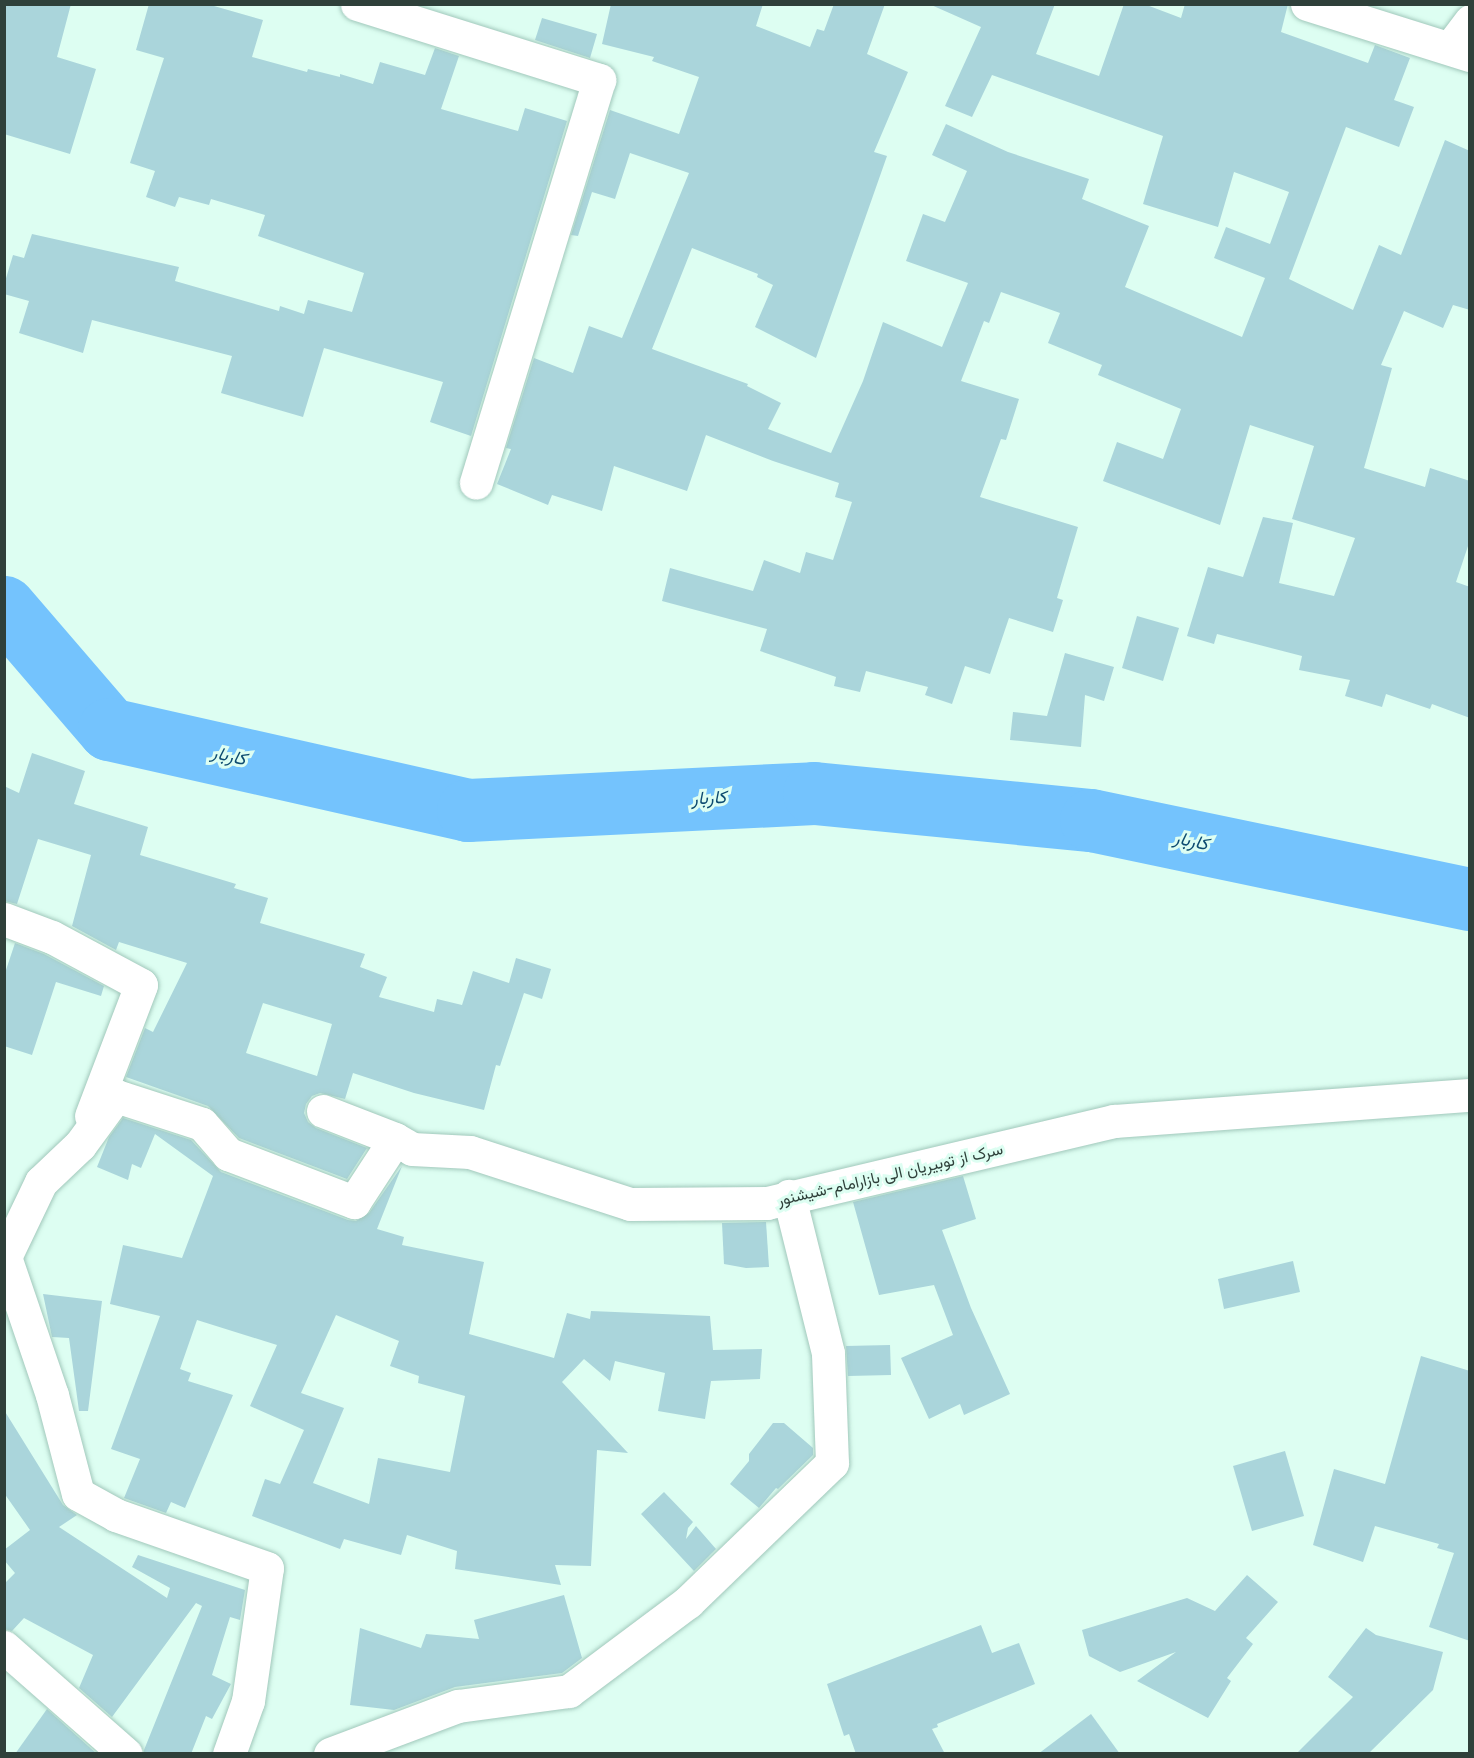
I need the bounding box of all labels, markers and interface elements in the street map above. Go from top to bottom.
water label: کاربار [210,742,248,770]
water label: کاربار [691,786,727,810]
water label: کاربار [1172,827,1210,855]
street label: سرک از توبیریان الی بازارامام-شیشنور [775,1139,1005,1209]

